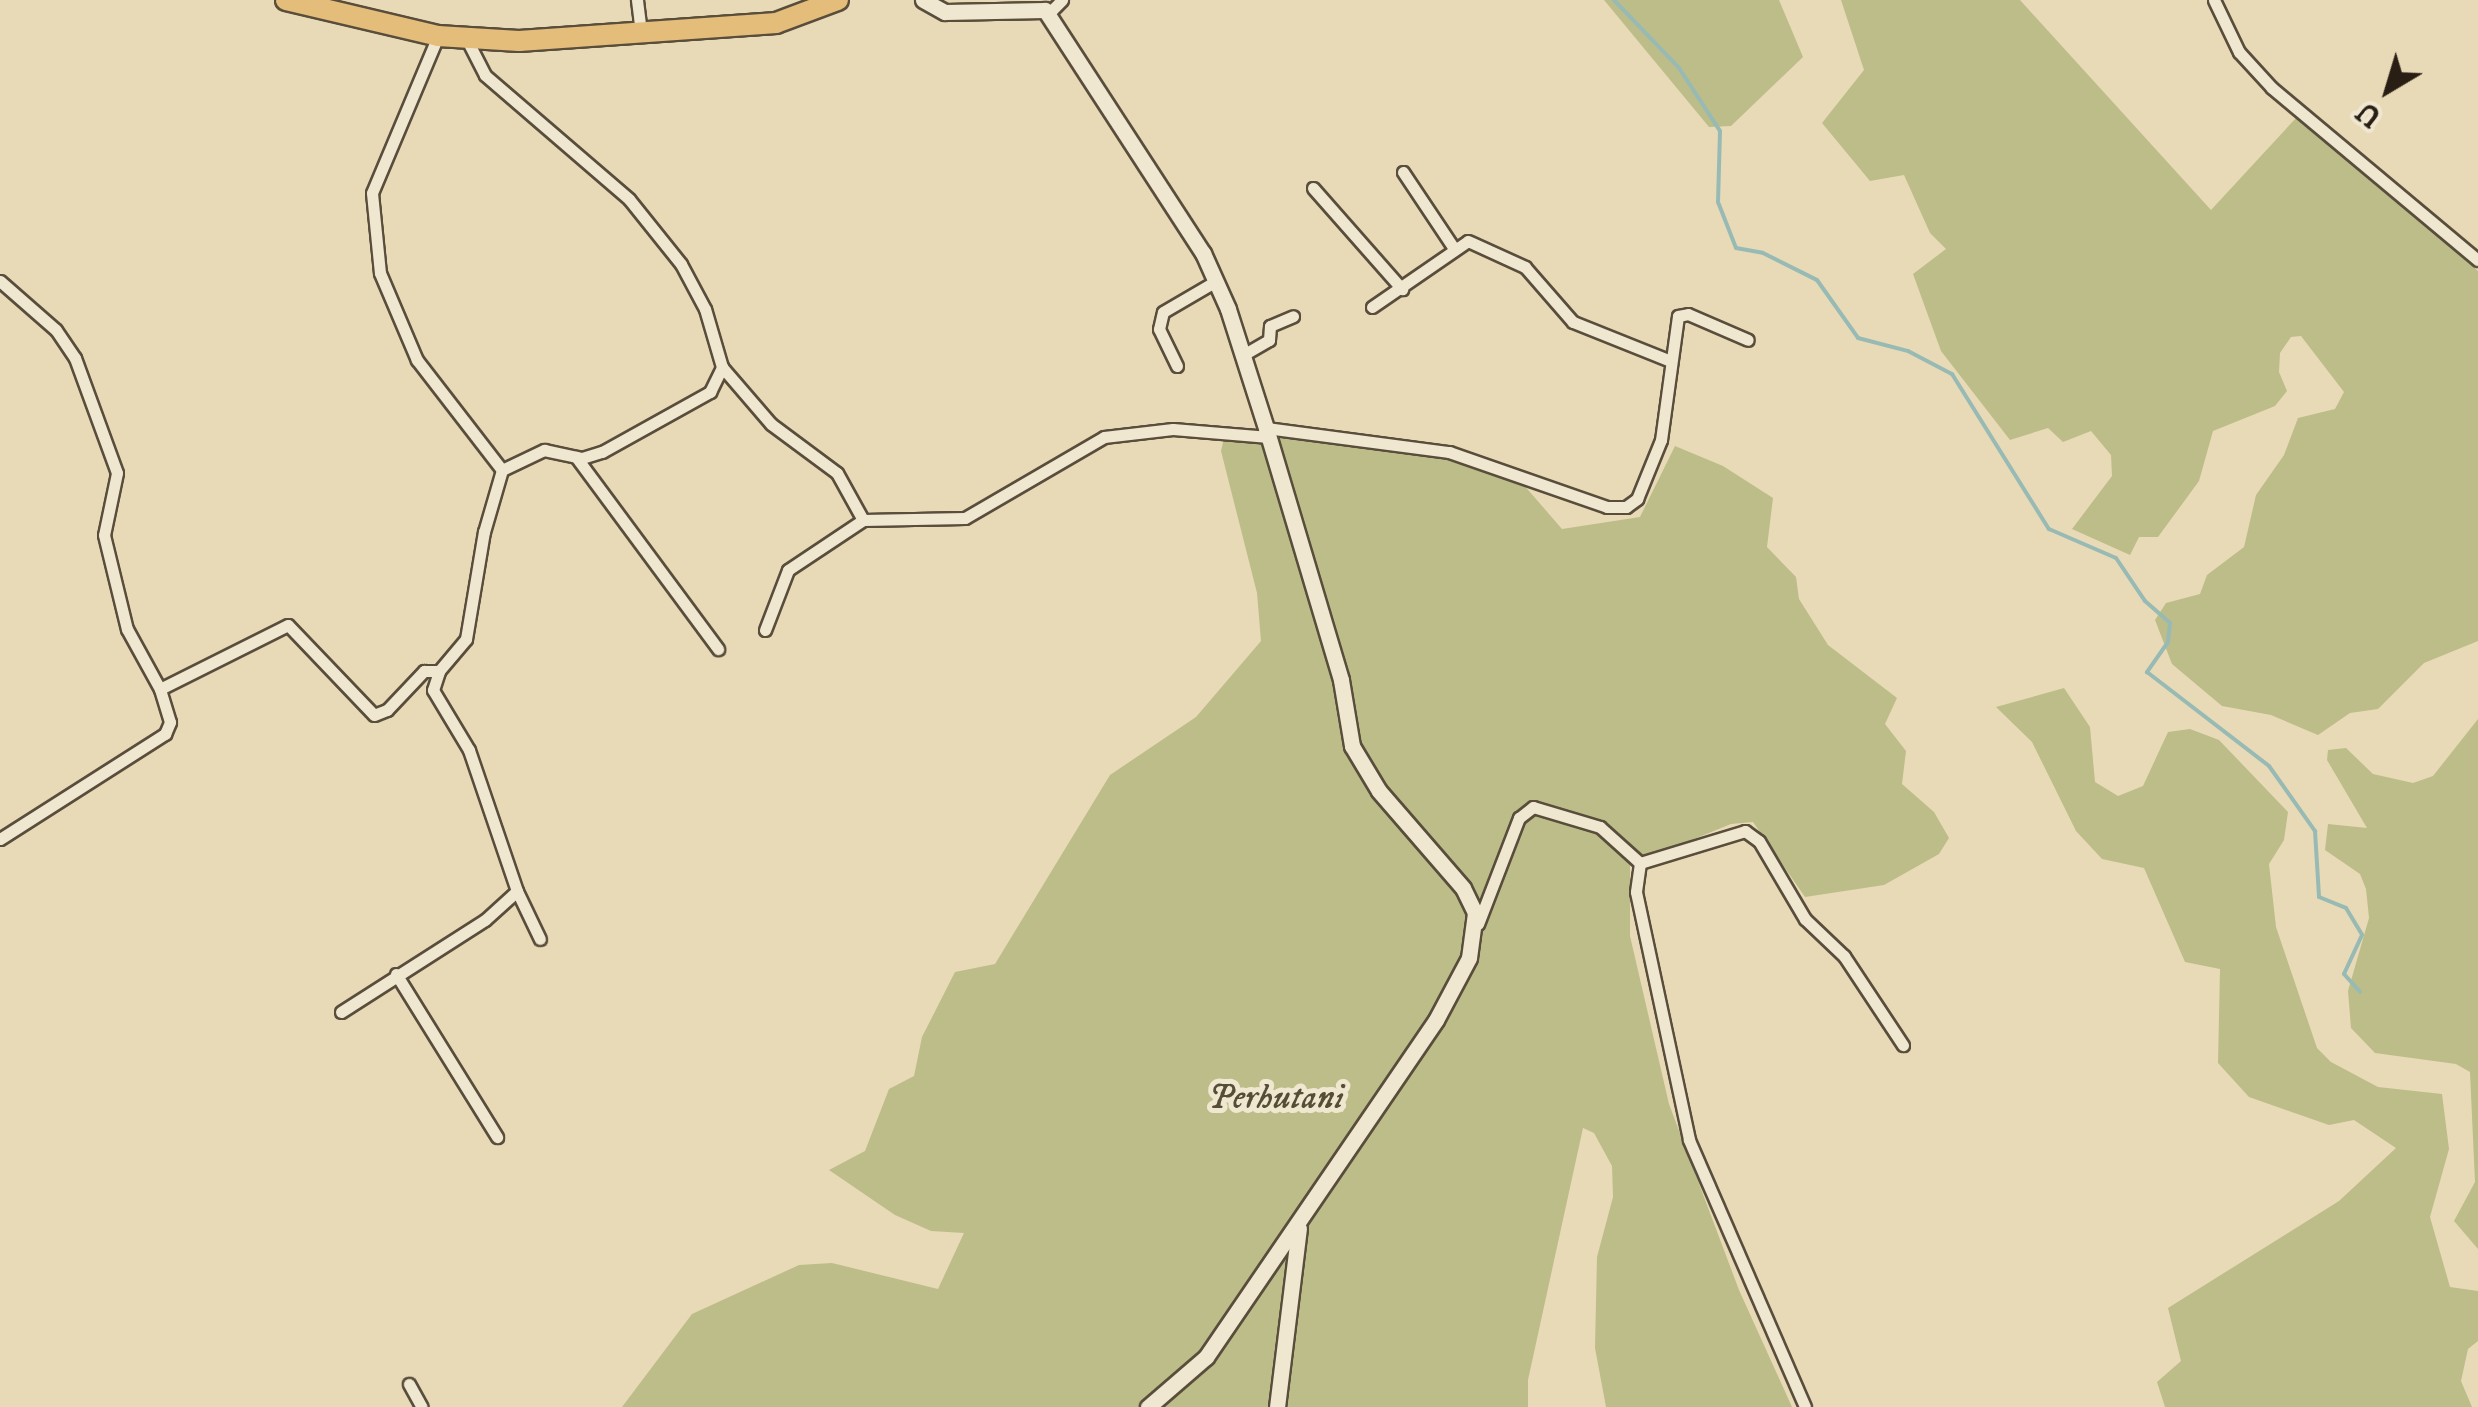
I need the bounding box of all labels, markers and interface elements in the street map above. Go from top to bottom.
north arrow [2338,40,2438,140]
text: U [2350,94,2389,135]
park label: Perhutani [1208,1077,1344,1119]

